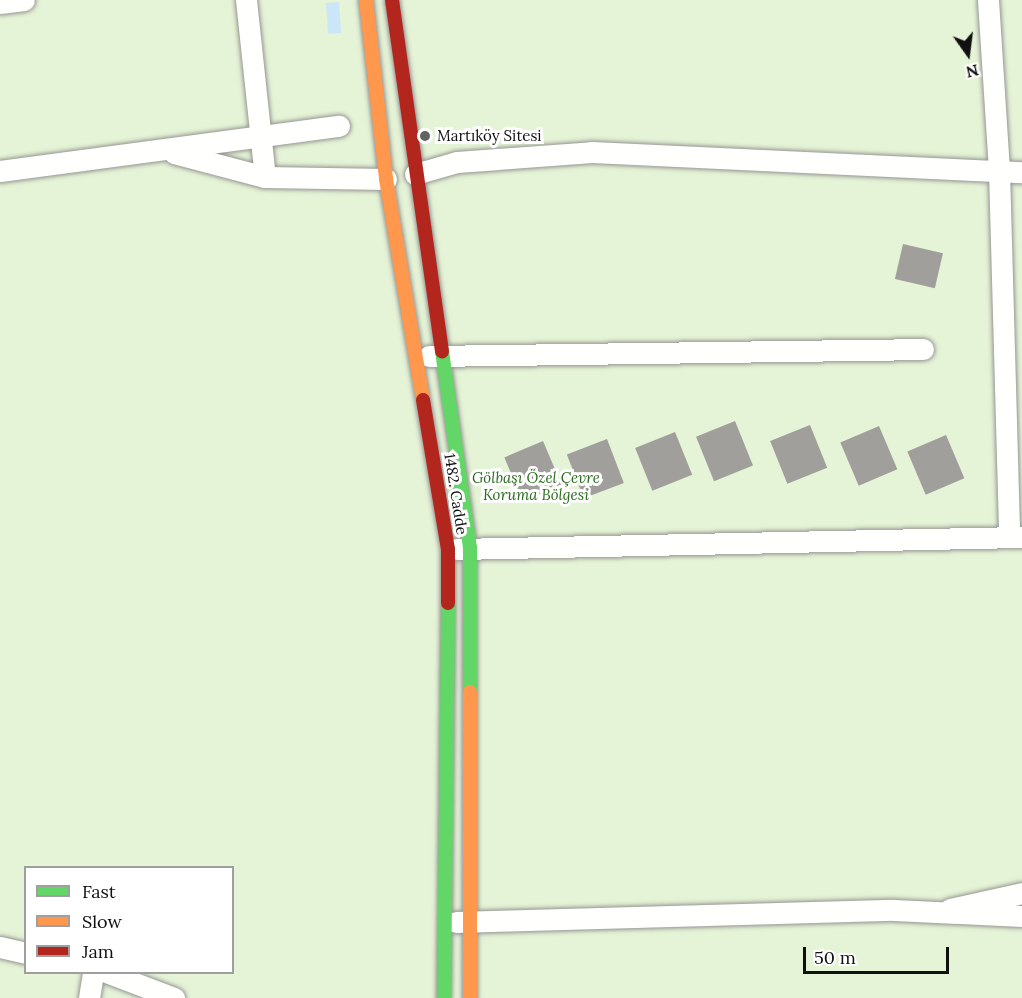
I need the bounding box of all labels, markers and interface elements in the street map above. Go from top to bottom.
north arrow [938,24,998,84]
text: N [964,60,981,83]
place label: Martıköy Sitesi [437,127,542,145]
marker: Martıköy Sitesi [418,129,432,143]
street label: 1482. Cadde [441,452,471,536]
park label: Gölbaşı Özel Çevre Koruma Bölgesi [472,468,600,503]
legend [24,866,234,974]
text: Fast [82,880,116,903]
text: Slow [82,910,122,933]
scale bar [806,935,952,973]
text: Jam [82,940,114,963]
text: 50 m [814,946,856,969]

